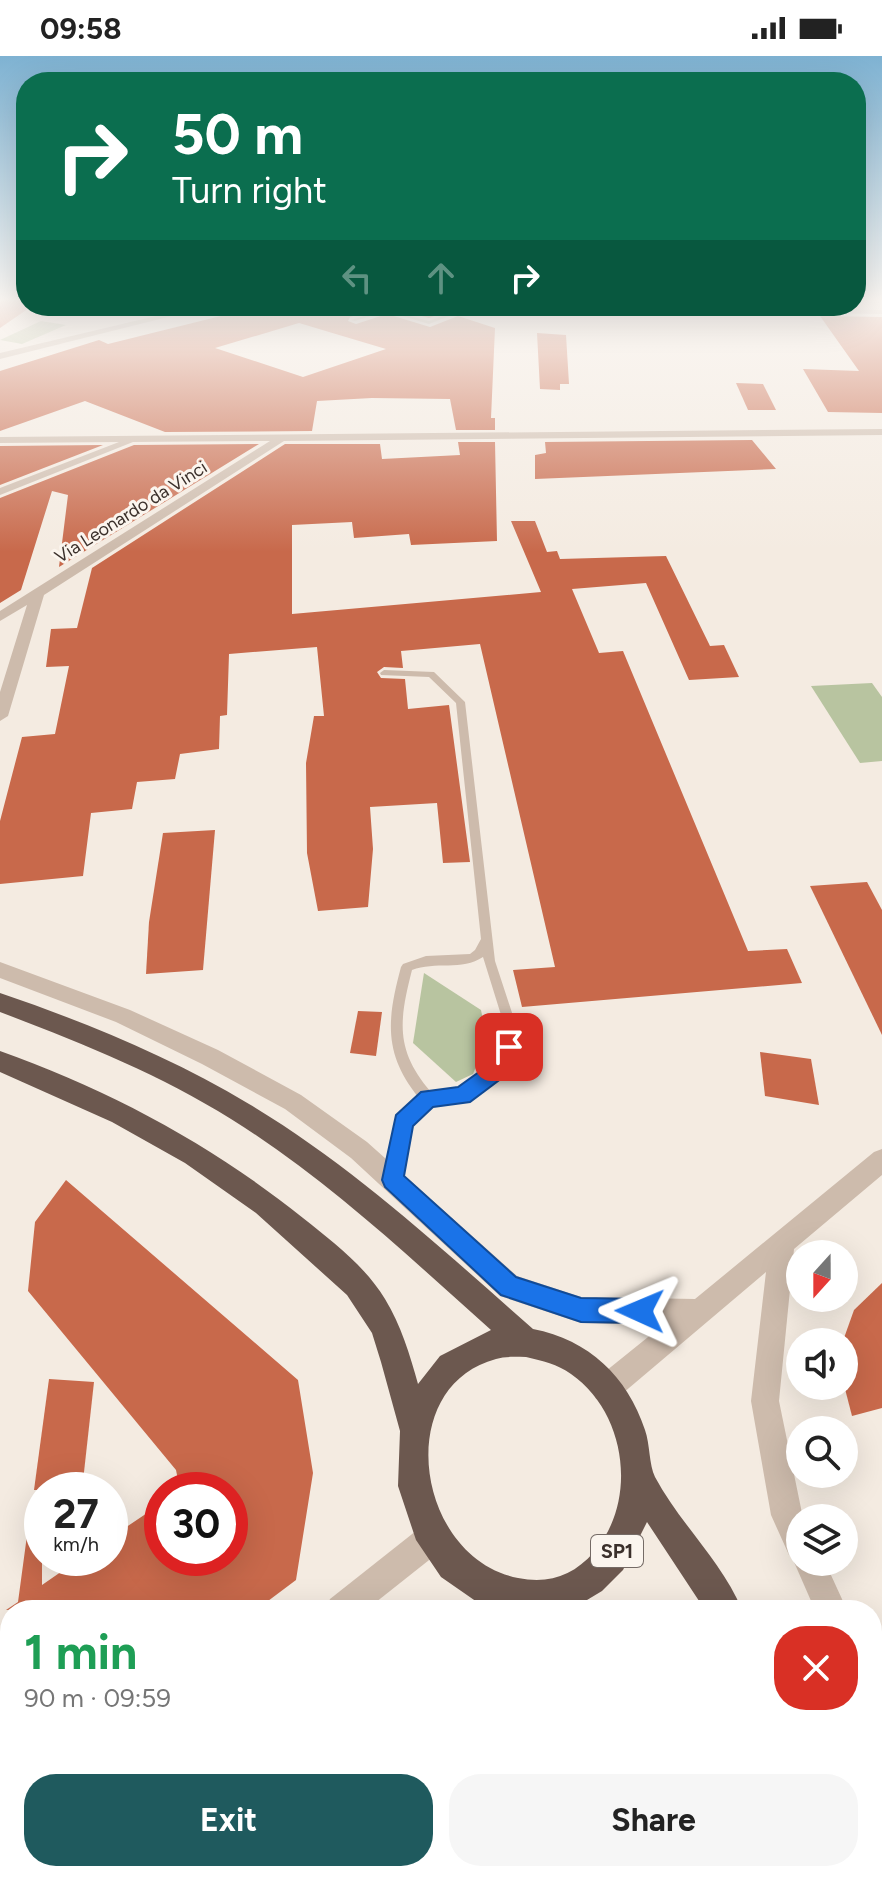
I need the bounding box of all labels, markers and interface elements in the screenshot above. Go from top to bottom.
text: 09:58 [40,10,122,47]
text: 50 m [172,101,303,168]
icon: right [40,104,144,208]
text: Turn right [172,169,327,212]
icon: left [335,256,379,300]
icon: ahead [419,256,463,300]
icon: right [503,256,547,300]
street label: Via Leonardo da Vinci [51,456,211,568]
pin [475,1013,543,1081]
icon: arrive [487,1025,531,1069]
north arrow [786,1240,858,1312]
map controls [786,1240,858,1576]
position arrow [598,1269,682,1353]
button: sound [786,1328,858,1400]
button: search [786,1416,858,1488]
speed limit sign: 30 [144,1472,248,1576]
text: 27 [53,1490,99,1538]
button: layers [786,1504,858,1576]
text: km/h [53,1532,99,1556]
road number: SP1 [591,1535,643,1567]
text: 1 min [24,1623,137,1681]
button: close [774,1626,858,1710]
text: 90 m · 09:59 [24,1682,171,1714]
button: Exit [24,1774,433,1866]
button: Share [449,1774,858,1866]

